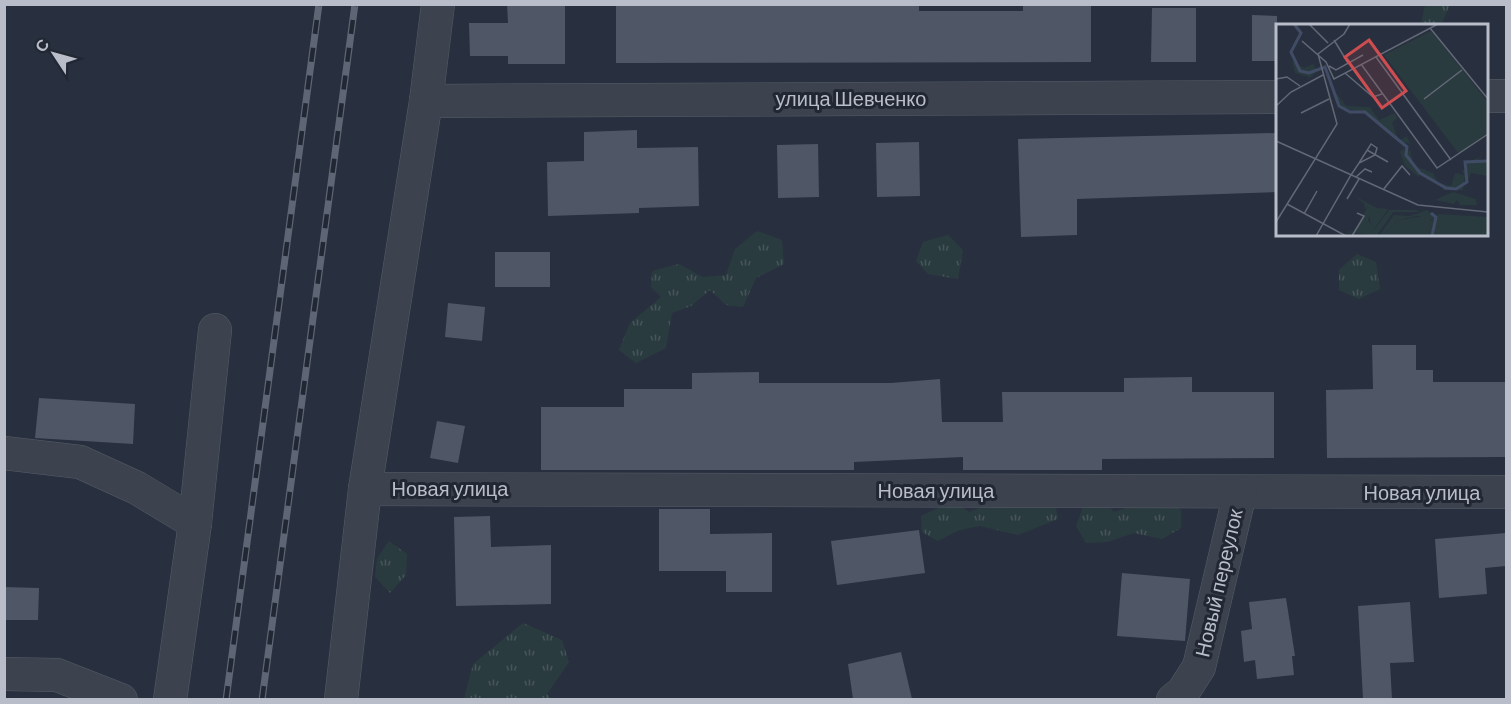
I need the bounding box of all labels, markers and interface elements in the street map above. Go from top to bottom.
north arrow [24,24,84,84]
inset map [1276,24,1487,236]
text: С [30,34,53,55]
street label: улица Шевченко [776,86,926,110]
street label: Новая улица [392,476,509,500]
street label: Новая улица [878,478,995,502]
street label: Новая улица [1364,480,1481,504]
street label: Новый переулок [1189,506,1247,659]

